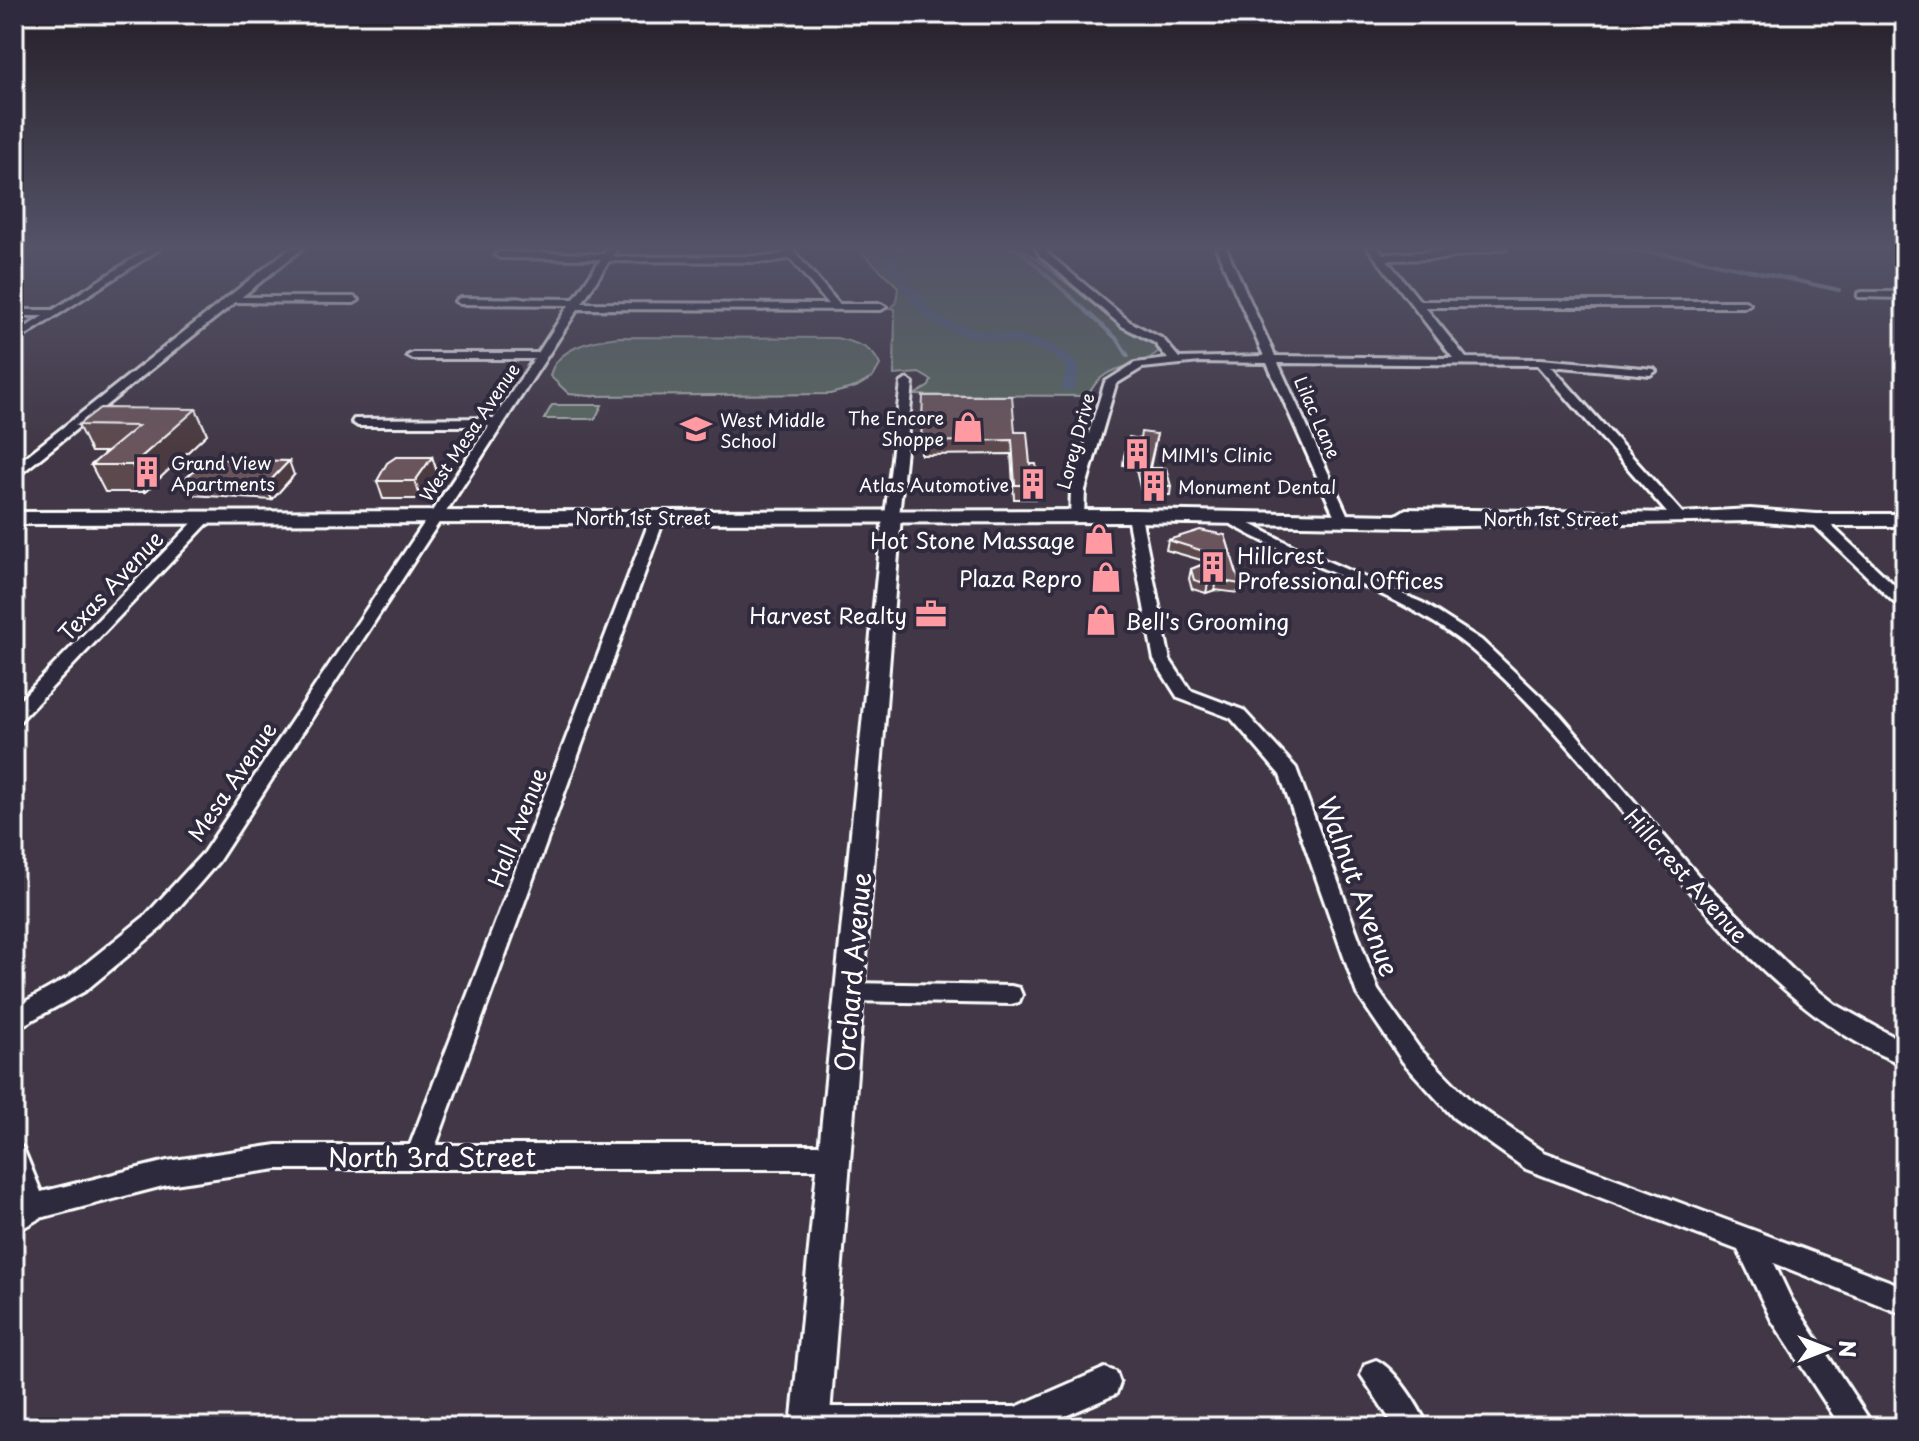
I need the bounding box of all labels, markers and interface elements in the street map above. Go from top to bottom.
street label: West Mesa Avenue [412,357,526,507]
street label: Lilac Lane [1288,372,1348,462]
street label: Lorey Drive [1049,390,1101,492]
place label: The Encore Shoppe [848,404,944,452]
place label: West Middle School [720,406,825,454]
shop icon: The Encore Shoppe [951,410,985,444]
school or university icon: West Middle School [679,412,713,446]
building icon: MIMI's Clinic [1120,437,1154,471]
place label: MIMI's Clinic [1161,441,1272,468]
place label: Grand View Apartments [171,449,275,497]
building icon: Grand View Apartments [130,455,164,489]
building icon: Atlas Automotive [1016,467,1050,501]
building icon: Monument Dental [1137,469,1171,503]
place label: Atlas Automotive [859,471,1009,498]
place label: Monument Dental [1178,473,1336,500]
street label: North 1st Street [575,504,711,531]
street label: North 1st Street [1483,505,1619,532]
street label: Texas Avenue [50,522,170,648]
shop icon: Hot Stone Massage [1082,522,1116,556]
place label: Hot Stone Massage [870,523,1075,556]
place label: Hillcrest Professional Offices [1237,538,1443,596]
building icon: Hillcrest Professional Offices [1196,550,1230,584]
shop icon: Plaza Repro [1089,560,1123,594]
place label: Plaza Repro [959,561,1082,594]
office icon: Harvest Realty [914,597,948,631]
place label: Harvest Realty [749,598,907,631]
shop icon: Bell's Grooming [1084,603,1118,637]
place label: Bell's Grooming [1125,604,1289,637]
street label: Mesa Avenue [179,714,283,848]
street label: Hall Avenue [478,763,554,891]
street label: Walnut Avenue [1308,790,1410,982]
street label: Hillcrest Avenue [1617,800,1757,950]
street label: Orchard Avenue [824,871,880,1073]
street label: North 3rd Street [328,1137,536,1176]
north arrow [1787,1309,1867,1389]
text: N [1832,1340,1865,1358]

